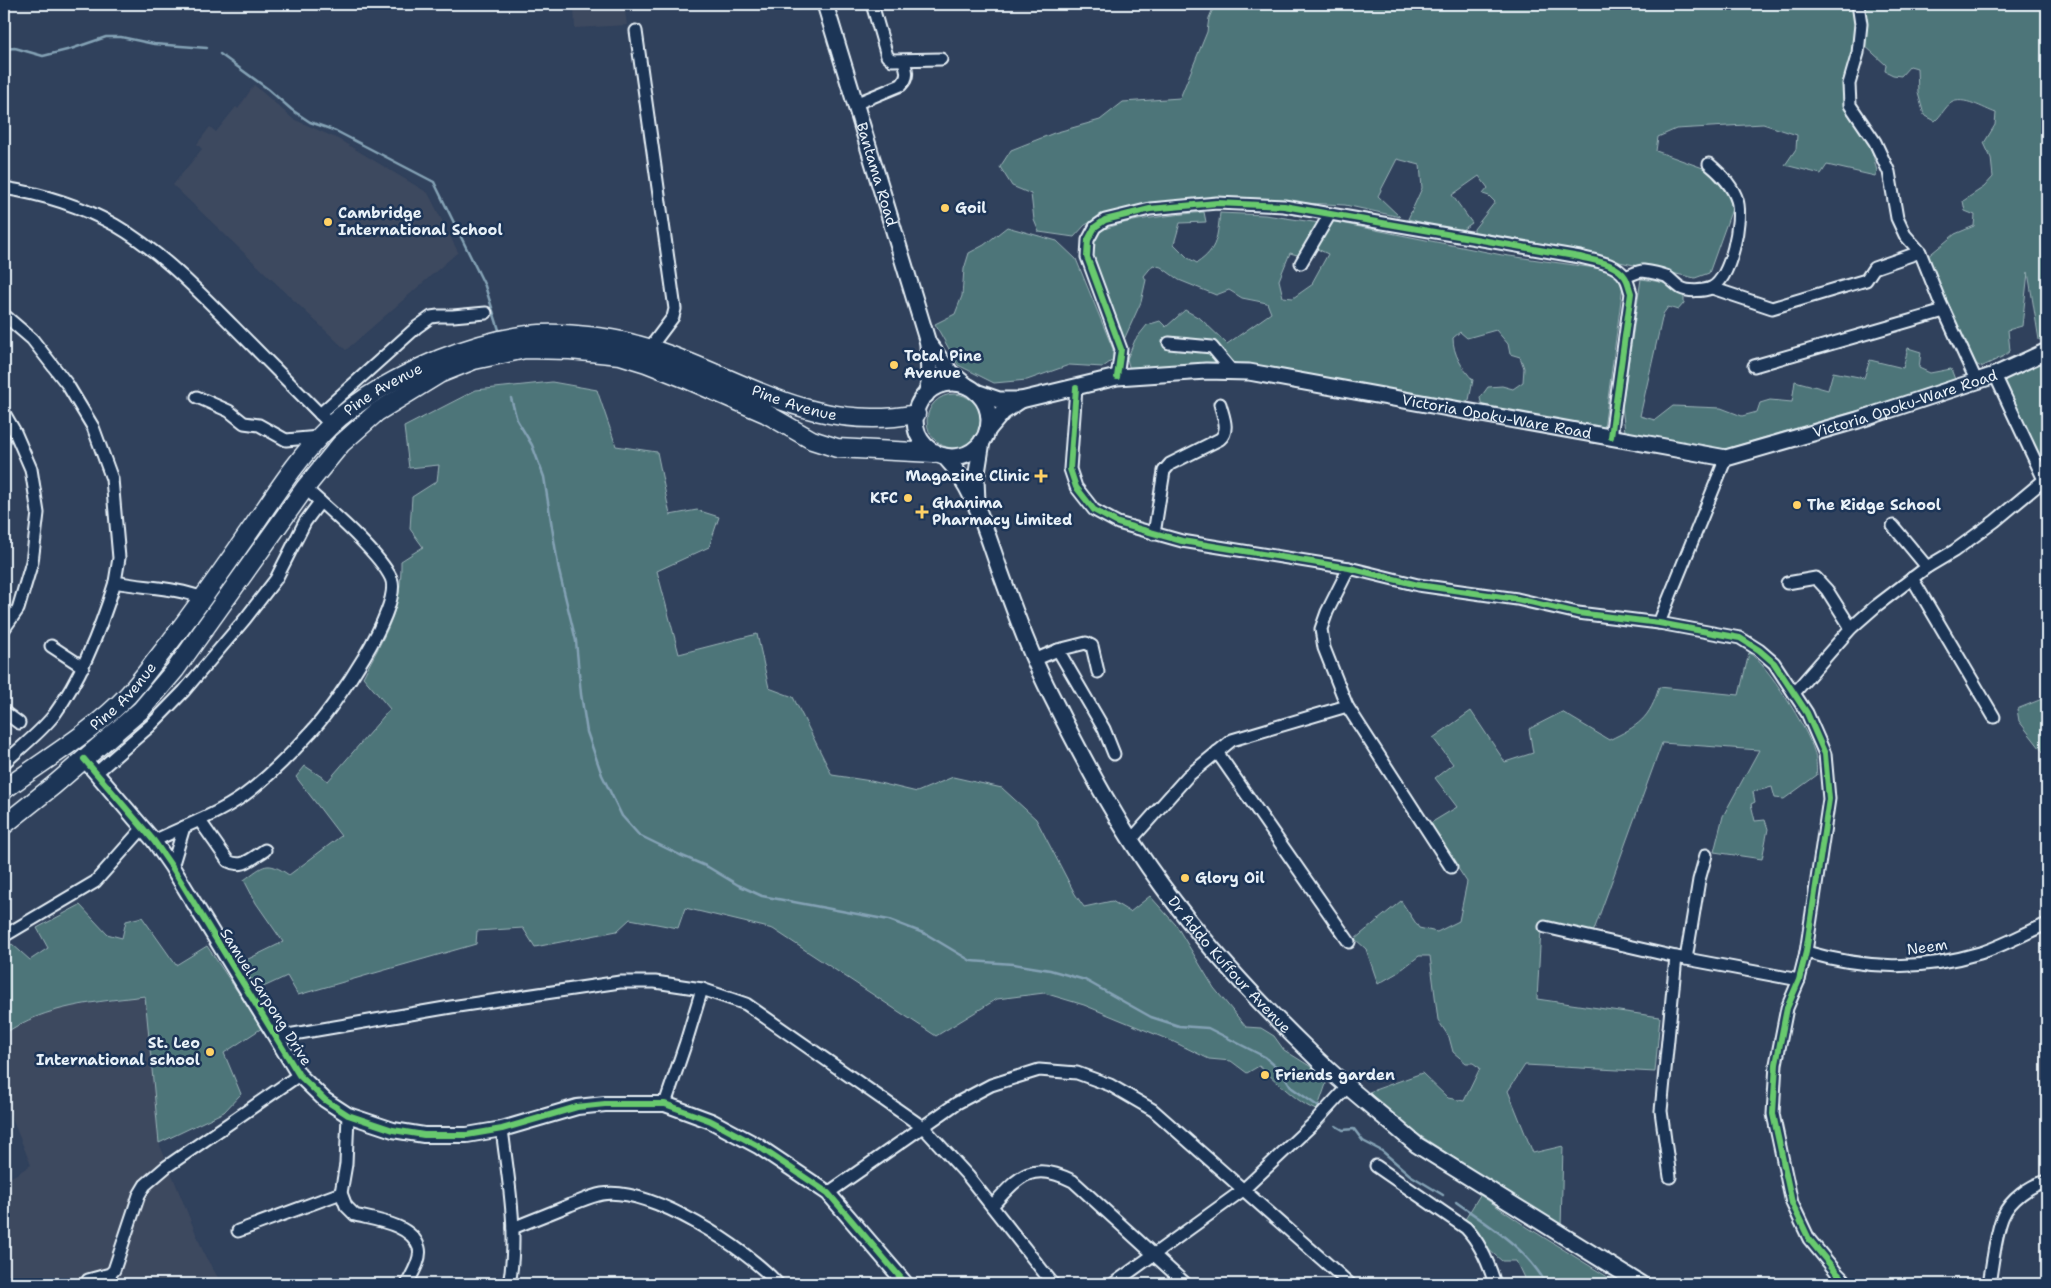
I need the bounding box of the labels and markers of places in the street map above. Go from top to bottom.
place label: Goil [955,198,987,218]
marker: Goil [939,202,951,214]
place label: Cambridge International School [338,203,503,240]
marker: Cambridge International School [322,216,334,228]
place label: Total Pine Avenue [904,346,982,383]
marker: Total Pine Avenue [888,359,900,371]
place label: Magazine Clinic [906,466,1030,486]
marker: Magazine Clinic [1034,469,1048,483]
place label: KFC [870,488,898,508]
marker: KFC [902,492,914,504]
place label: Ghanima Pharmacy Limited [932,493,1072,530]
place label: The Ridge School [1807,495,1941,515]
marker: The Ridge School [1791,499,1803,511]
marker: Ghanima Pharmacy Limited [916,506,928,518]
place label: Glory Oil [1195,868,1265,888]
marker: Glory Oil [1179,872,1191,884]
place label: St. Leo International school [36,1033,200,1070]
marker: St. Leo International school [204,1046,216,1058]
place label: Friends garden [1275,1065,1395,1085]
marker: Friends garden [1259,1069,1271,1081]

